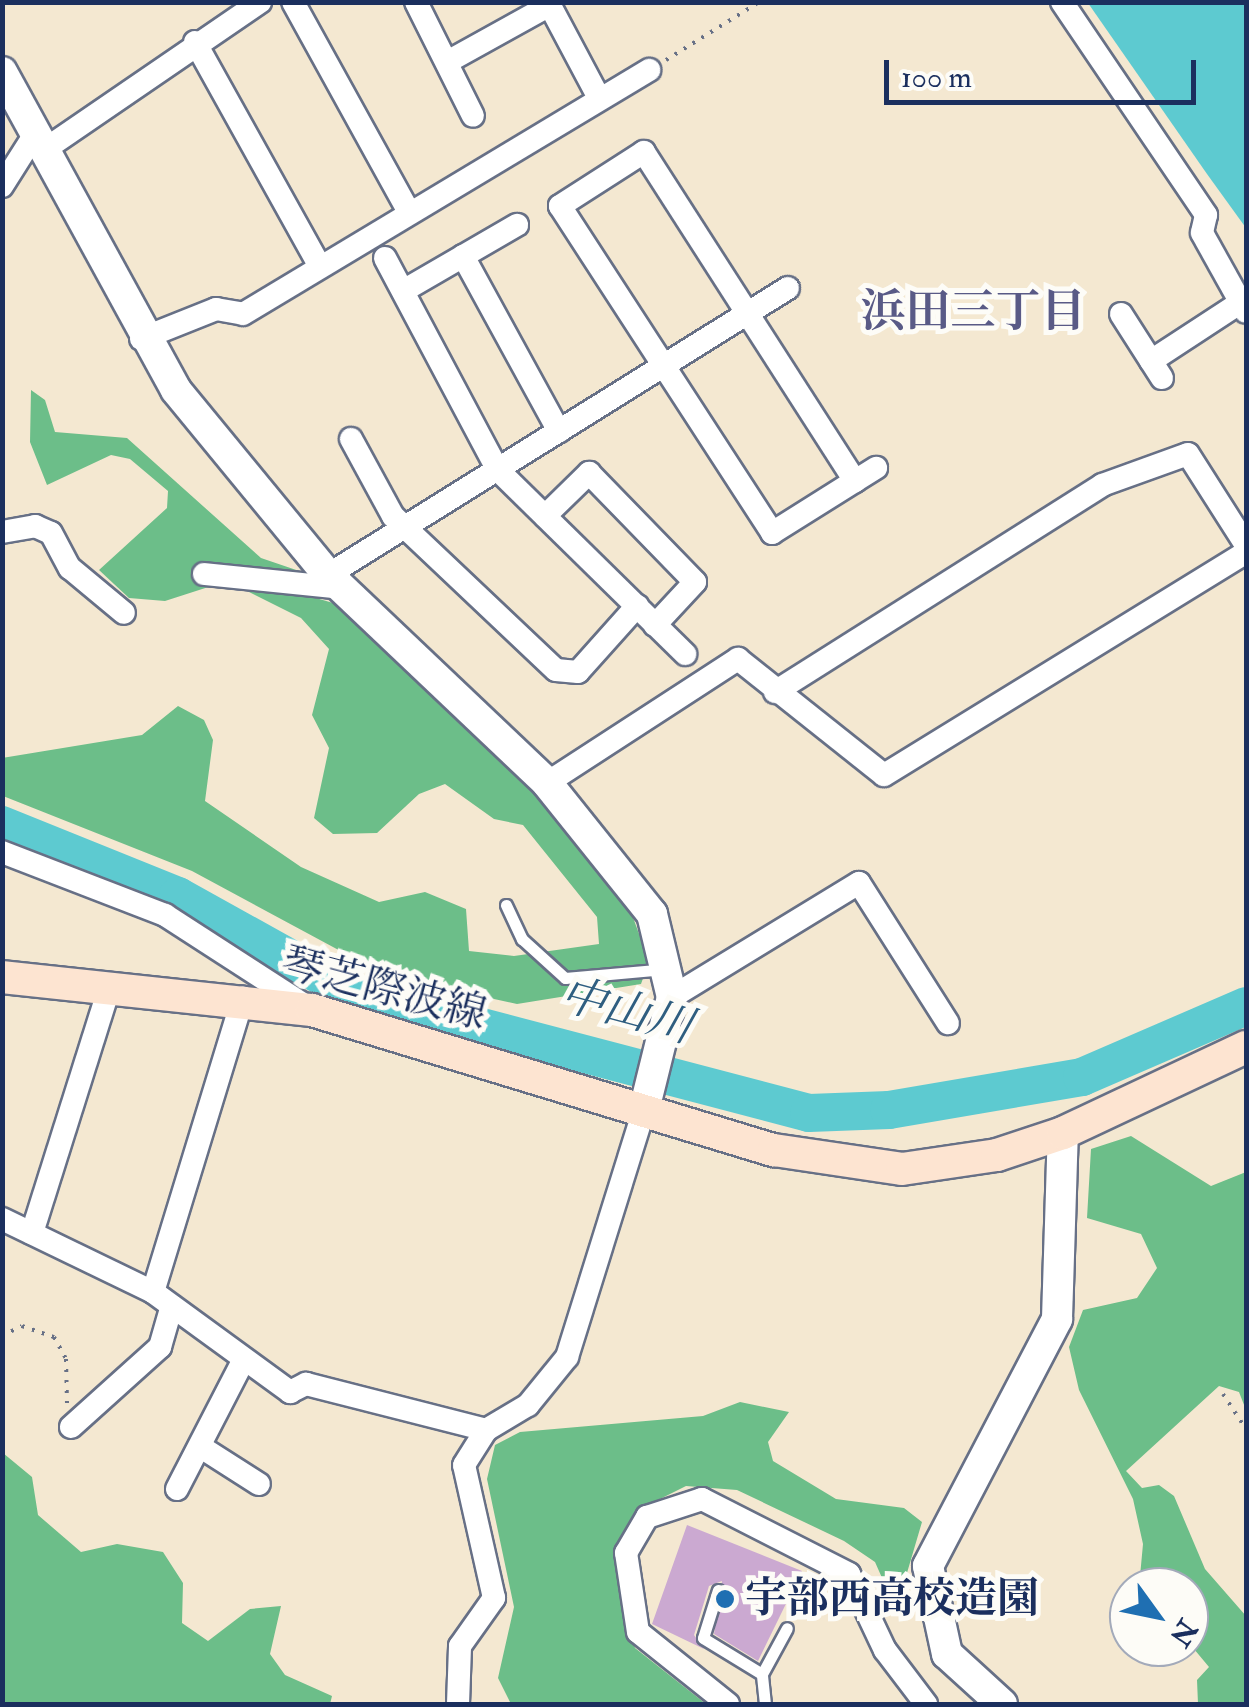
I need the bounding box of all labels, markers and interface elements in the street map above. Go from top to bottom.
scale bar [889,40,1202,102]
text: 100 m [901,59,972,96]
district label: 浜田三丁目 [861,286,1085,340]
street label: 琴芝際波線 [276,937,492,1041]
water label: 中山川 [554,968,698,1056]
north arrow [1109,1567,1209,1667]
place label: 宇部西高校造園 [745,1574,1039,1624]
marker: 宇部西高校造園 [714,1588,736,1610]
text: N [1161,1612,1204,1653]

